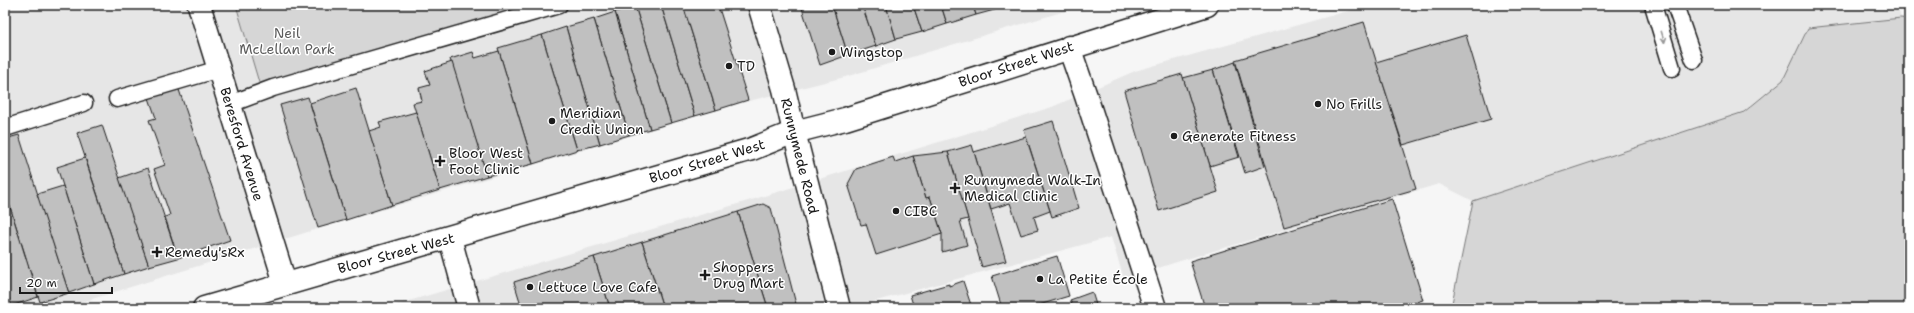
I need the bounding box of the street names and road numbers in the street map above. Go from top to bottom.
street label: Bloor Street West [956,37,1076,91]
street label: Beresford Avenue [216,85,268,203]
street label: Runnymede Road [777,96,823,216]
street label: Bloor Street West [647,135,767,187]
street label: Bloor Street West [336,229,456,277]

